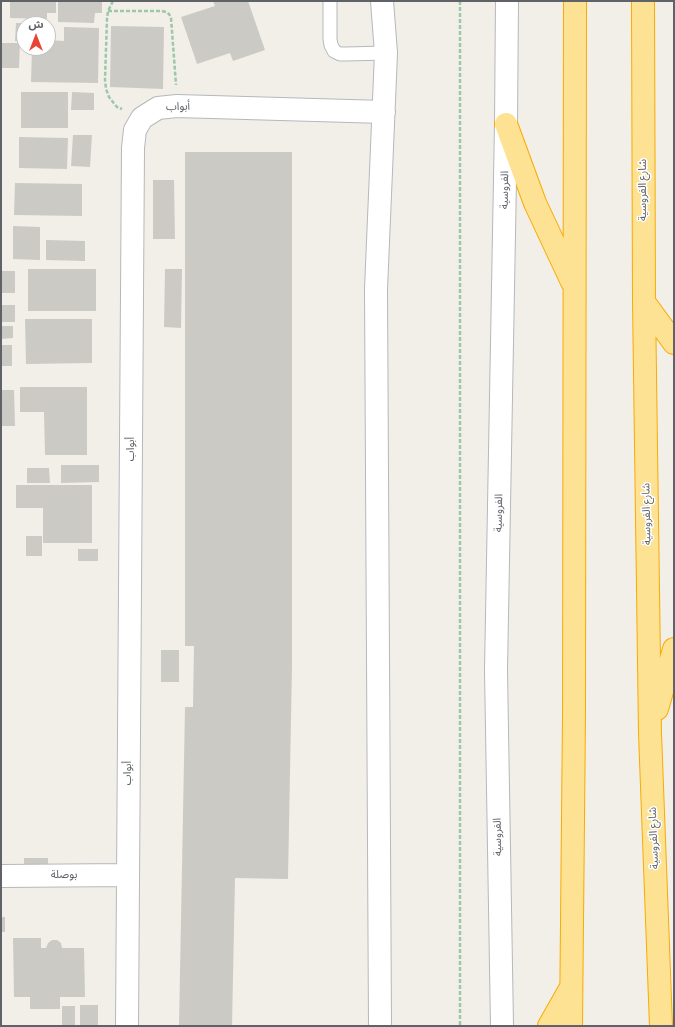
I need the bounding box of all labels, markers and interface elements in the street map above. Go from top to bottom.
north arrow [16,16,56,56]
text: ش [28,18,44,31]
street label: أبواب [166,100,190,114]
street label: شارع الفروسية [636,159,650,221]
street label: الفروسية [498,171,512,209]
street label: أبواب [124,437,138,461]
street label: شارع الفروسية [640,483,654,545]
street label: الفروسية [492,494,506,532]
street label: أبواب [121,761,135,785]
street label: شارع الفروسية [646,807,662,869]
street label: الفروسية [491,818,505,856]
street label: بوصلة [51,868,77,882]

